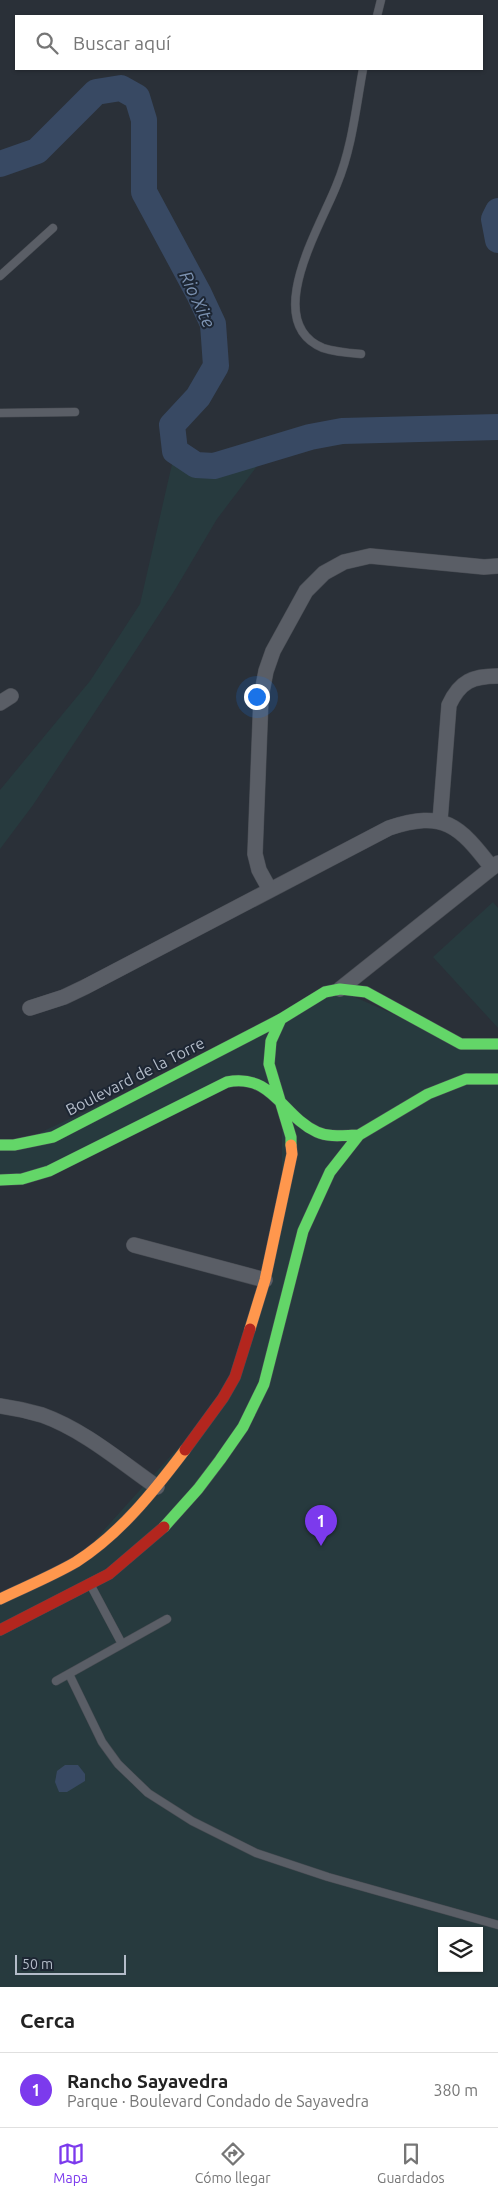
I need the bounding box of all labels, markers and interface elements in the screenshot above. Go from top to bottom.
search box [15,15,483,70]
icon: search [33,29,61,57]
text: Buscar aquí [73,32,171,54]
water label: Rio Xite [176,267,220,331]
your location [244,684,270,710]
street label: Boulevard de la Torre [63,1033,207,1119]
pin: 1 [305,1505,337,1546]
map controls [438,1927,483,1972]
button: layers [438,1927,483,1972]
scale bar [15,1952,126,1975]
text: 50 m [22,1956,53,1972]
text: Cerca [20,2008,75,2032]
text: Rancho Sayavedra [67,2070,228,2092]
text: 1 [31,2081,41,2099]
text: 380 m [433,2081,478,2099]
text: Parque · Boulevard Condado de Sayavedra [67,2092,369,2110]
tab: Mapa [53,2140,88,2186]
tab: Cómo llegar [195,2140,271,2186]
tab: Guardados [377,2140,445,2186]

